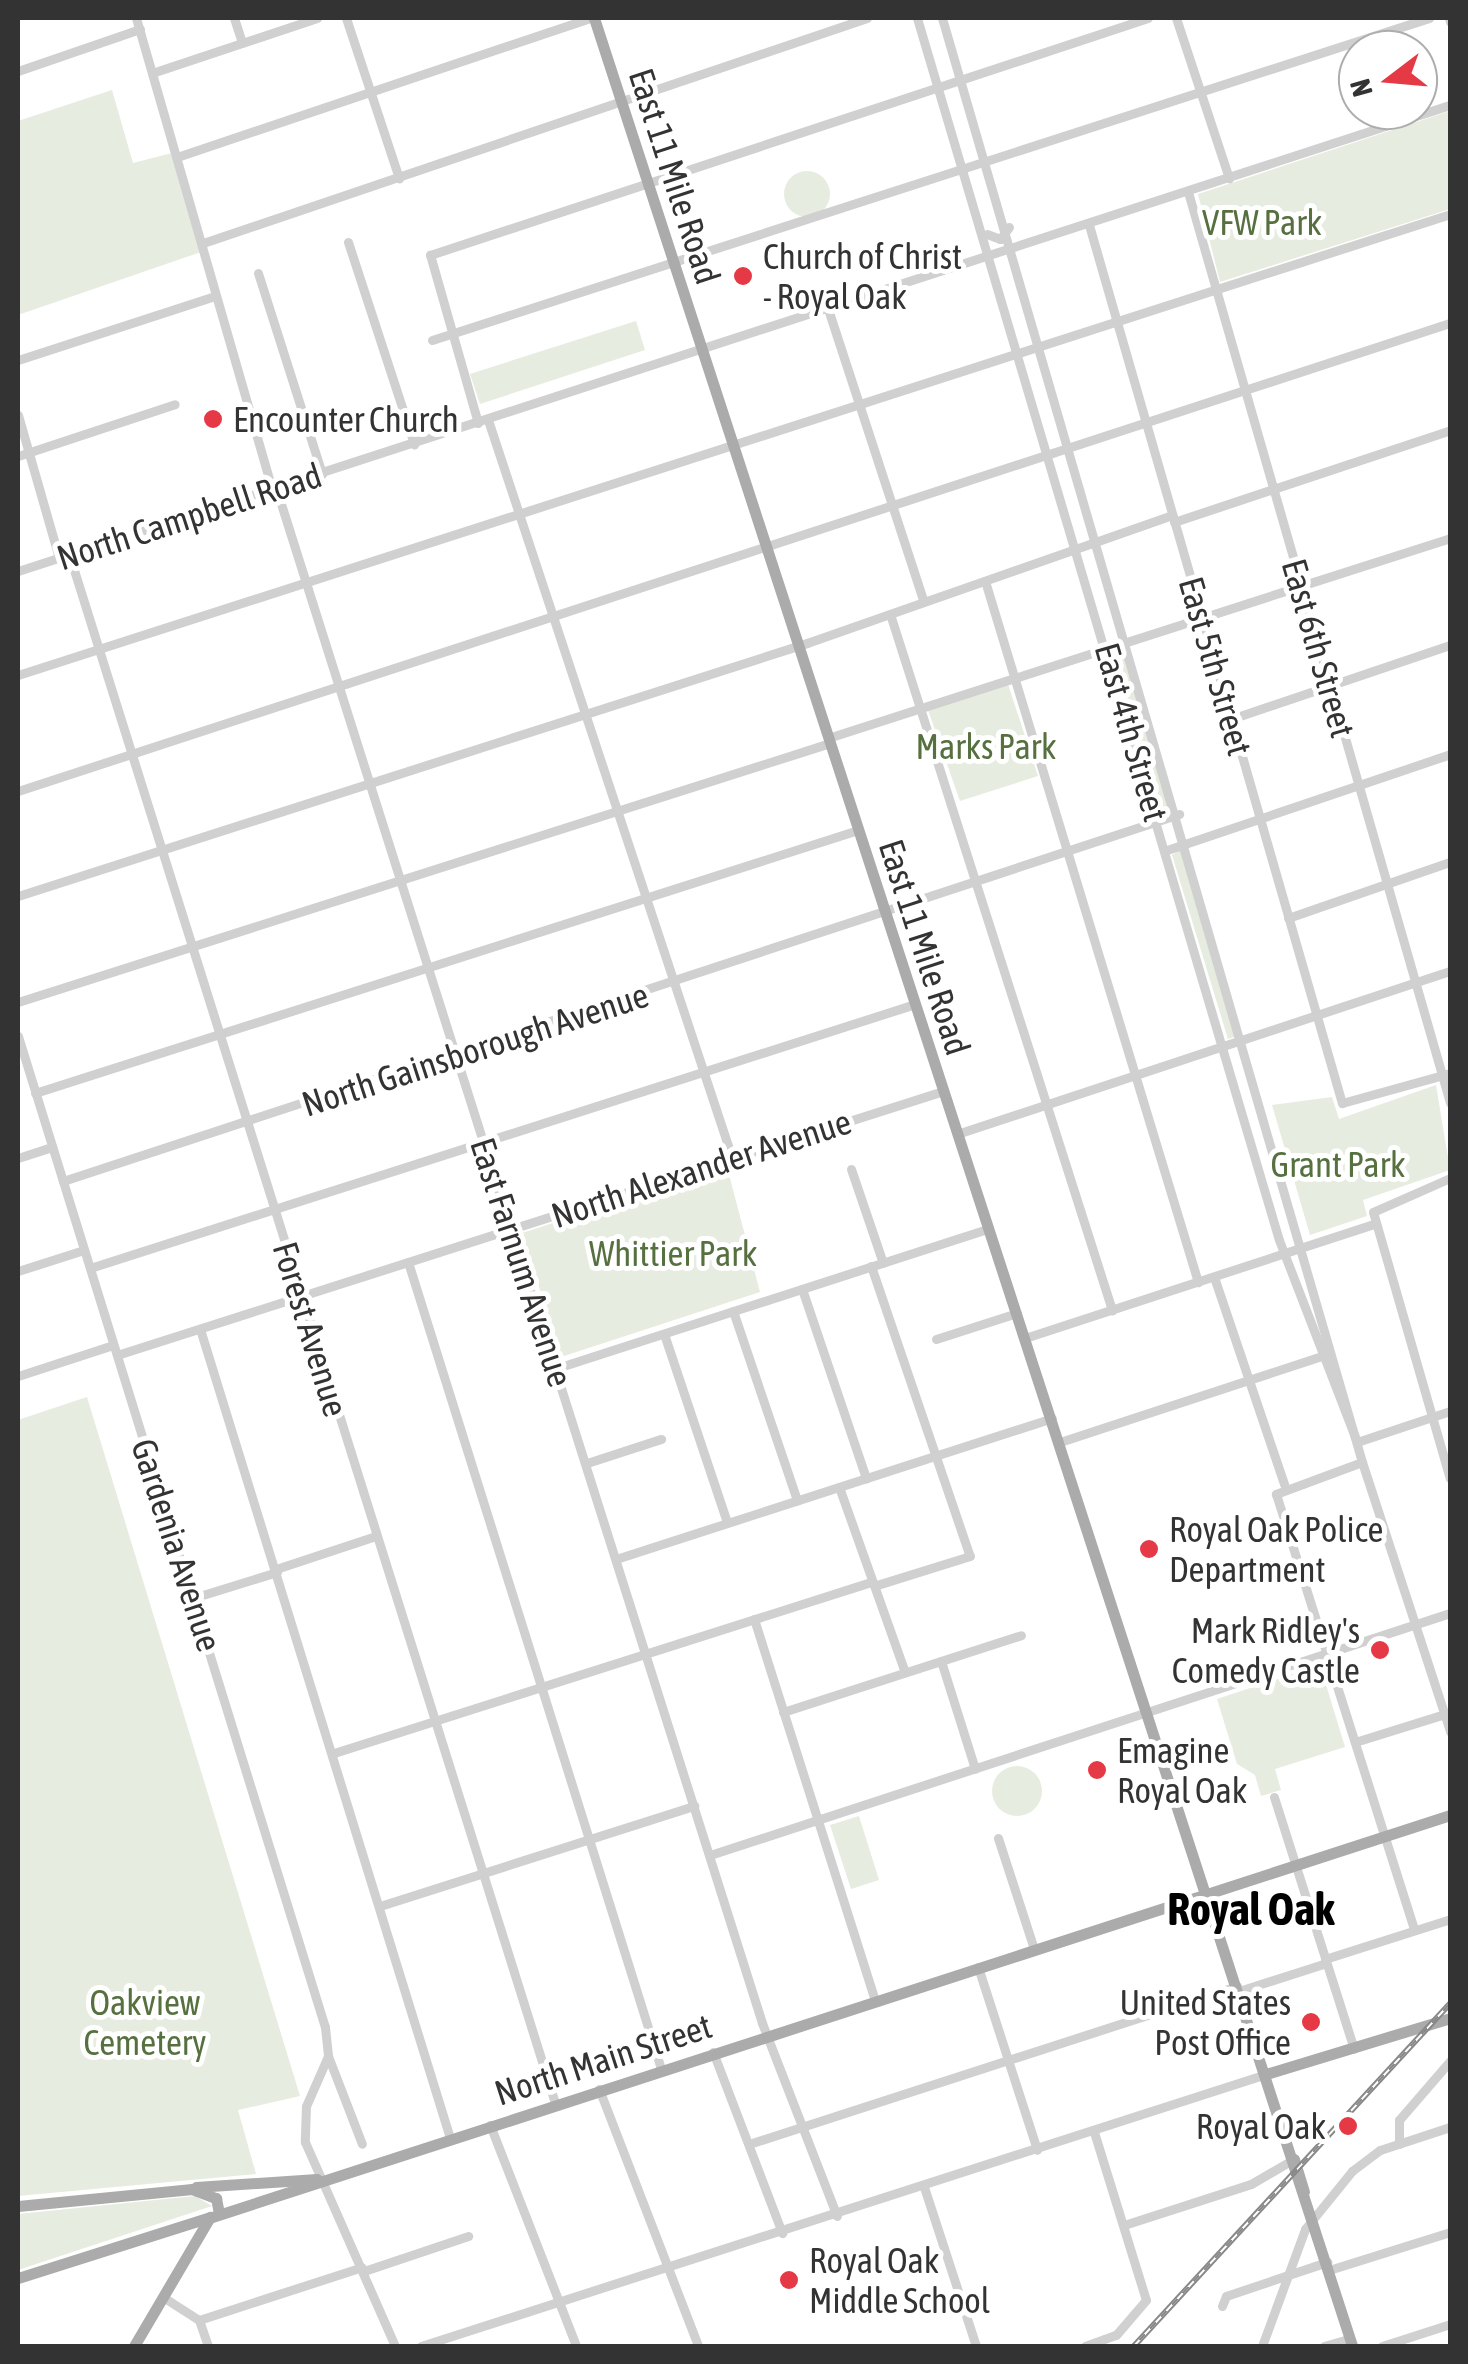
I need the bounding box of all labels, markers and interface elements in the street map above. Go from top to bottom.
north arrow [1338,30,1438,130]
street label: East 11 Mile Road [620,63,730,289]
text: N [1343,75,1379,100]
park label: VFW Park [1202,201,1322,243]
place label: Church of Christ - Royal Oak [763,235,962,317]
marker: Church of Christ - Royal Oak [732,265,754,287]
place label: Encounter Church [233,398,459,440]
marker: Encounter Church [202,408,224,430]
street label: North Campbell Road [52,453,326,579]
street label: East 6th Street [1274,554,1364,742]
street label: East 5th Street [1171,572,1261,760]
street label: East 4th Street [1087,638,1177,826]
park label: Marks Park [915,725,1057,767]
street label: East 11 Mile Road [870,834,980,1060]
street label: North Gainsborough Avenue [297,973,653,1125]
street label: North Alexander Avenue [546,1100,856,1236]
street label: East Farnum Avenue [462,1132,582,1392]
park label: Grant Park [1271,1143,1405,1185]
park label: Whittier Park [589,1232,757,1274]
street label: Forest Avenue [265,1237,357,1421]
street label: Gardenia Avenue [123,1434,231,1656]
place label: Royal Oak Police Department [1169,1508,1383,1590]
marker: Royal Oak Police Department [1138,1538,1160,1560]
place label: Mark Ridley's Comedy Castle [1172,1609,1360,1691]
marker: Mark Ridley's Comedy Castle [1369,1639,1391,1661]
place label: Emagine Royal Oak [1117,1729,1247,1811]
marker: Emagine Royal Oak [1086,1759,1108,1781]
district label: Royal Oak [1167,1883,1335,1937]
park label: Oakview Cemetery [83,1981,207,2063]
place label: United States Post Office [1119,1981,1291,2063]
street label: North Main Street [489,2004,717,2114]
marker: United States Post Office [1300,2011,1322,2033]
place label: Royal Oak [1196,2105,1326,2147]
marker: Royal Oak [1335,2113,1361,2139]
place label: Royal Oak Middle School [809,2239,990,2321]
marker: Royal Oak Middle School [778,2269,800,2291]

